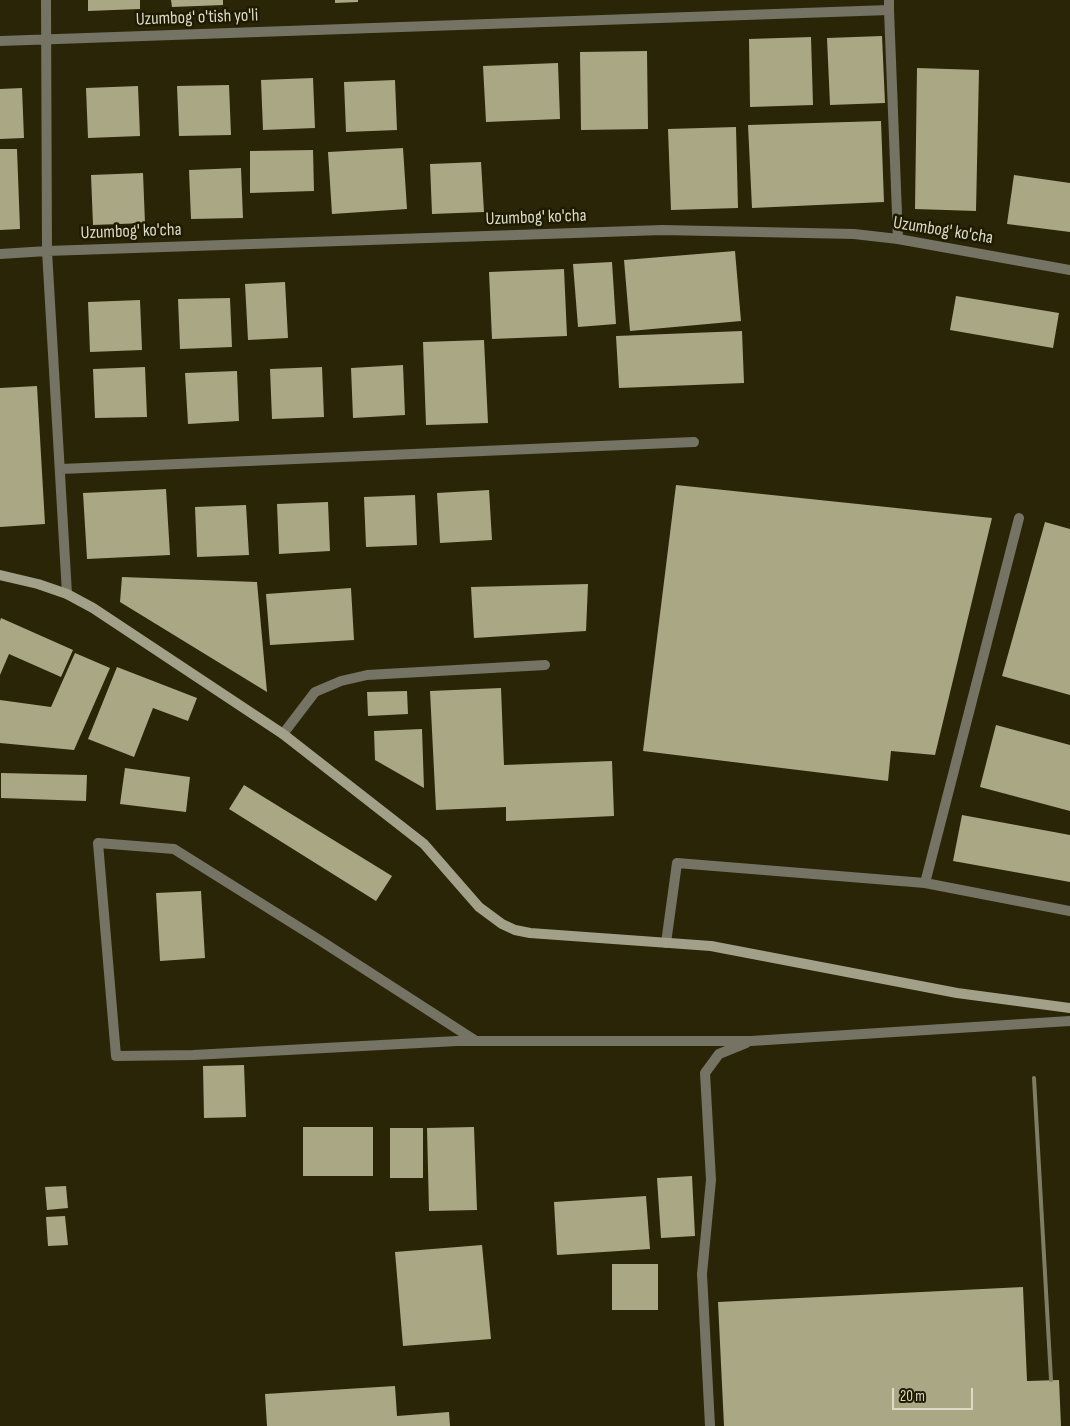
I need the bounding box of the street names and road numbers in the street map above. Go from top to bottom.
street label: Uzumbog' o'tish yo'li [135,5,259,31]
street label: Uzumbog' ko'cha [485,205,587,231]
street label: Uzumbog' ko'cha [891,212,995,250]
street label: Uzumbog' ko'cha [80,219,182,245]

